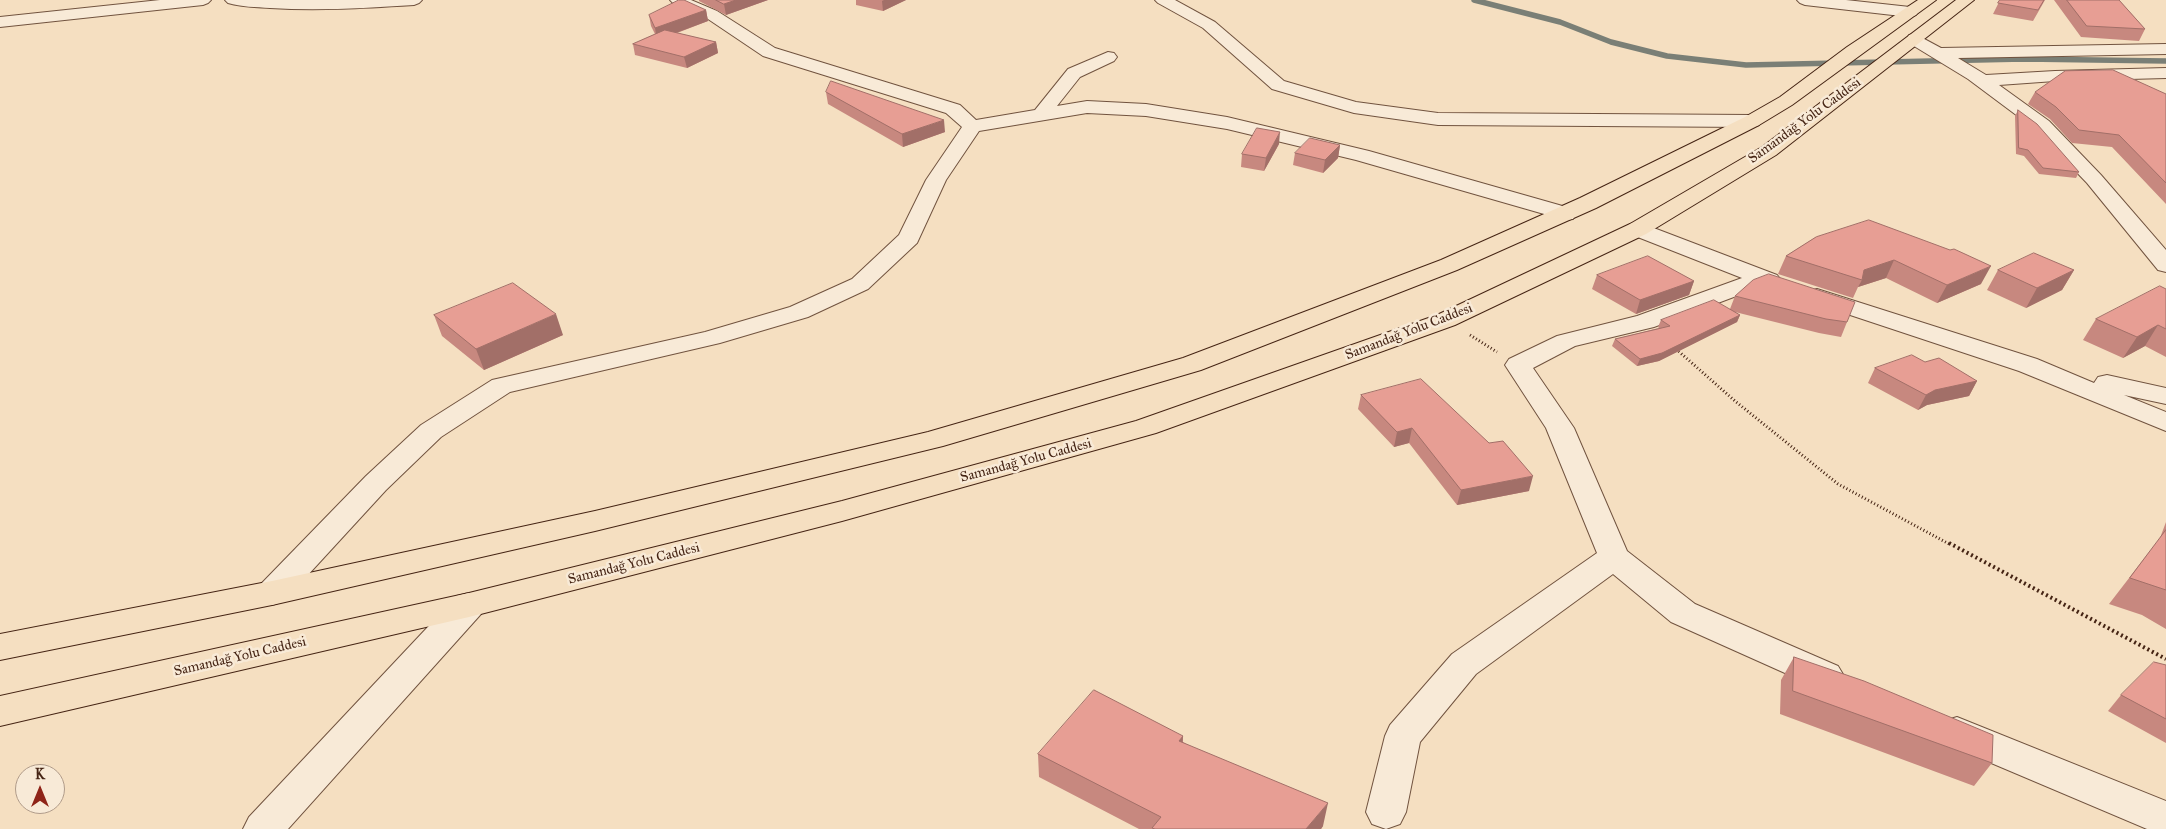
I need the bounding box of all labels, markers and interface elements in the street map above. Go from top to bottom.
street label: Samandağ Yolu Caddesi [1745,74,1865,168]
street label: Samandağ Yolu Caddesi [1343,300,1475,364]
street label: Samandağ Yolu Caddesi [959,435,1093,487]
street label: Samandağ Yolu Caddesi [566,539,702,589]
street label: Samandağ Yolu Caddesi [172,634,308,680]
north arrow [15,764,65,814]
text: K [35,766,45,783]

